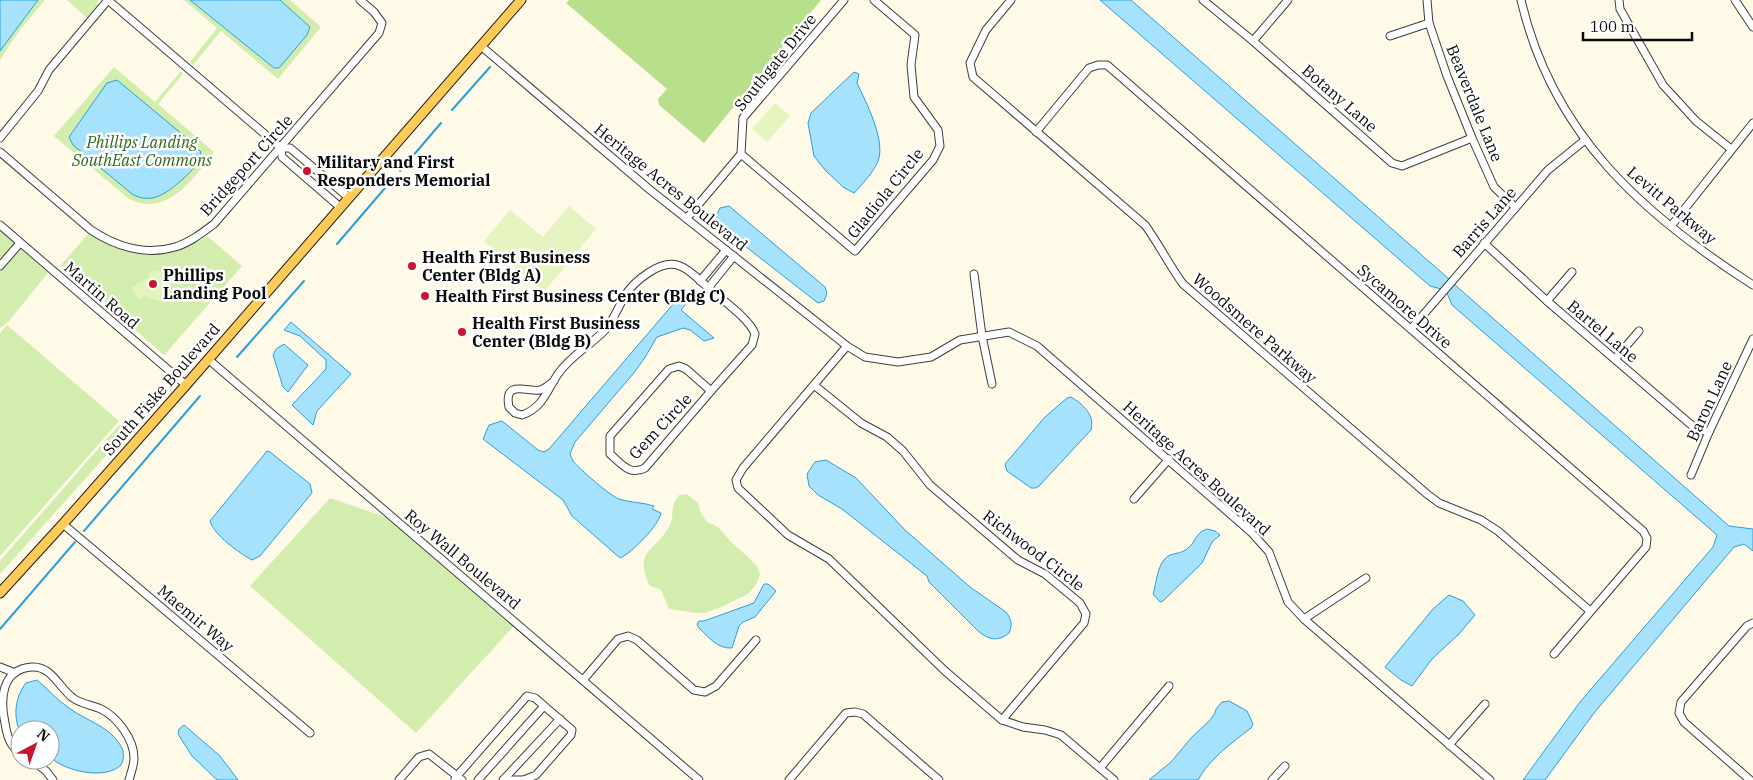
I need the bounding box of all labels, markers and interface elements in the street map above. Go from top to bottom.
street label: Southgate Drive [730,9,820,115]
scale bar [1583,10,1692,42]
text: 100 m [1590,17,1635,36]
street label: Beaverdale Lane [1442,41,1508,165]
street label: Botany Lane [1298,60,1382,136]
street label: Bridgeport Circle [195,110,297,220]
street label: Heritage Acres Boulevard [590,119,752,255]
park label: Phillips Landing SouthEast Commons [71,132,212,170]
street label: Gladiola Circle [843,144,927,242]
place label: Military and First Responders Memorial [317,152,490,190]
street label: Levitt Parkway [1623,162,1721,249]
marker: Military and First Responders Memorial [301,165,313,177]
street label: Barris Lane [1448,183,1520,261]
place label: Health First Business Center (Bldg A) [422,247,590,285]
street label: Martin Road [60,257,144,333]
street label: Sycamore Drive [1354,259,1456,353]
marker: Health First Business Center (Bldg A) [406,260,418,272]
place label: Phillips Landing Pool [163,265,266,303]
street label: Woodsmere Parkway [1189,269,1322,388]
marker: Phillips Landing Pool [147,278,159,290]
place label: Health First Business Center (Bldg C) [435,286,726,306]
marker: Health First Business Center (Bldg C) [419,290,431,302]
street label: Bartel Lane [1563,296,1643,366]
place label: Health First Business Center (Bldg B) [472,313,640,351]
street label: South Fiske Boulevard [98,319,224,459]
marker: Health First Business Center (Bldg B) [456,326,468,338]
street label: Baron Lane [1682,358,1736,444]
street label: Gem Circle [624,389,696,463]
street label: Heritage Acres Boulevard [1119,396,1275,540]
street label: Roy Wall Boulevard [401,505,525,614]
street label: Richwood Circle [979,505,1089,595]
street label: Maemir Way [154,580,239,656]
north arrow [10,720,60,770]
text: N [33,725,54,746]

